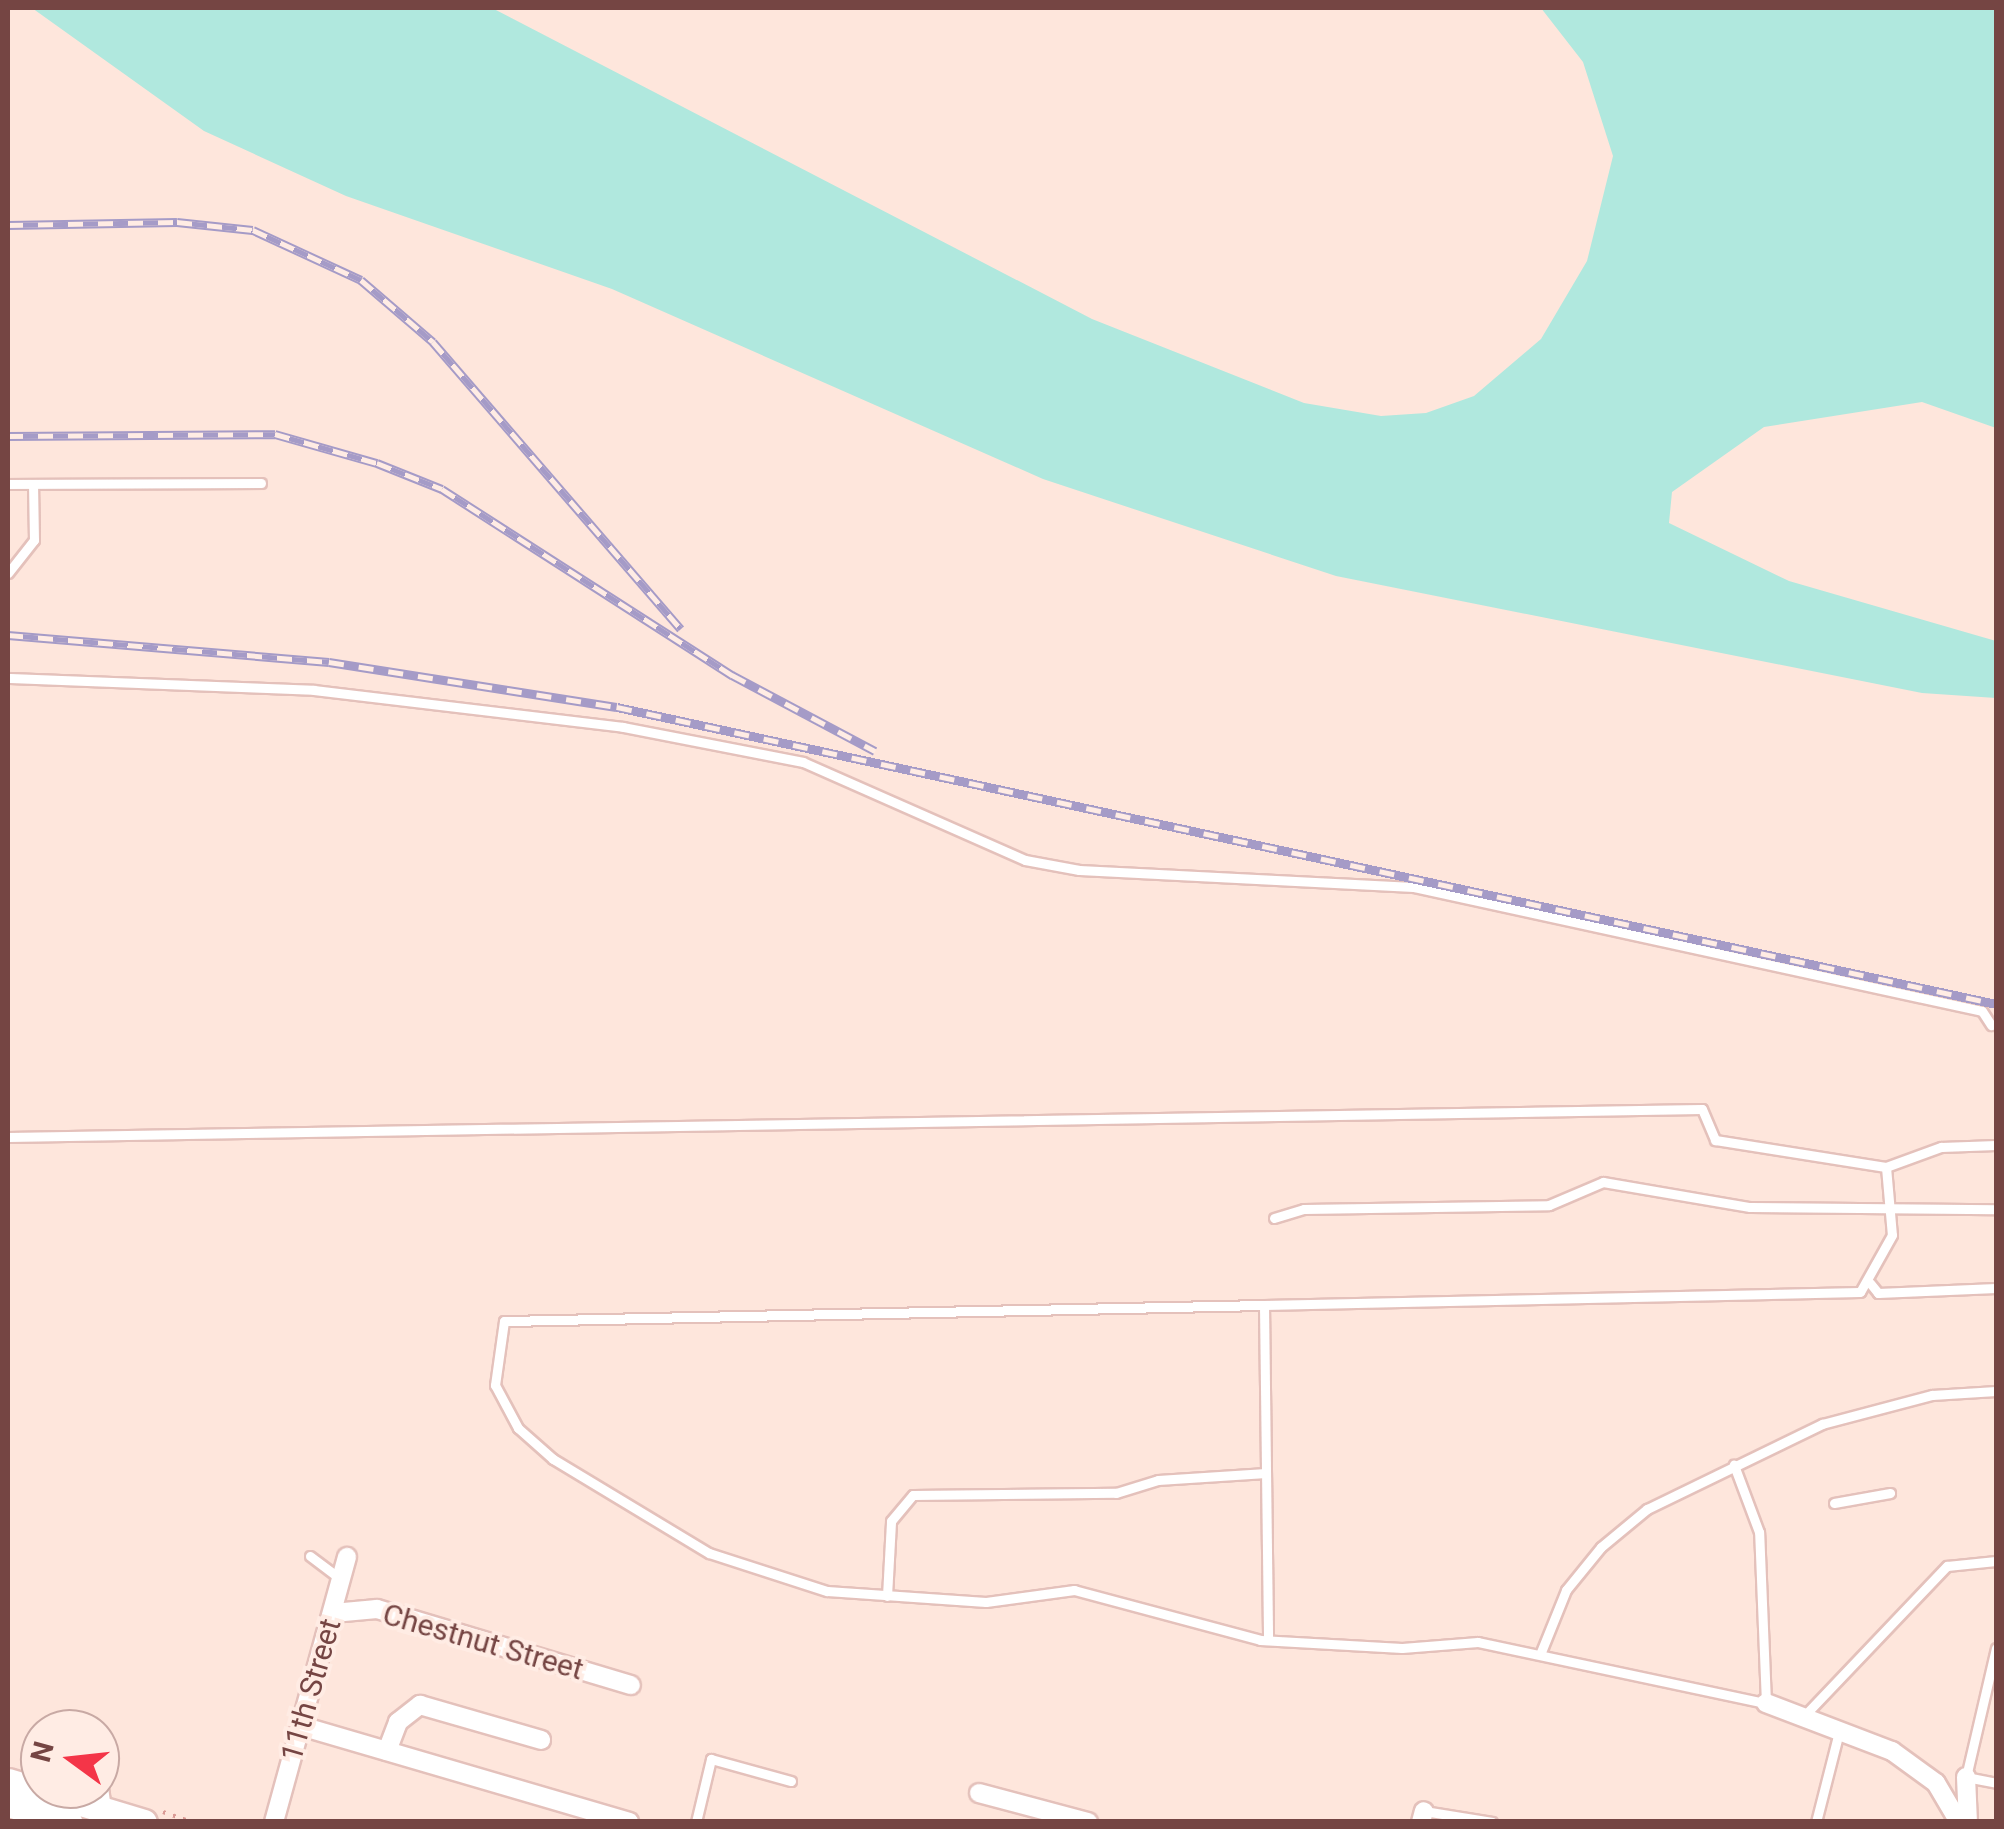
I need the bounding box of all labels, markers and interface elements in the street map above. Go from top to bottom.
street label: Chestnut Street [379,1596,587,1688]
street label: 11th Street [273,1615,349,1765]
north arrow [20,1709,120,1809]
text: N [24,1738,61,1765]

